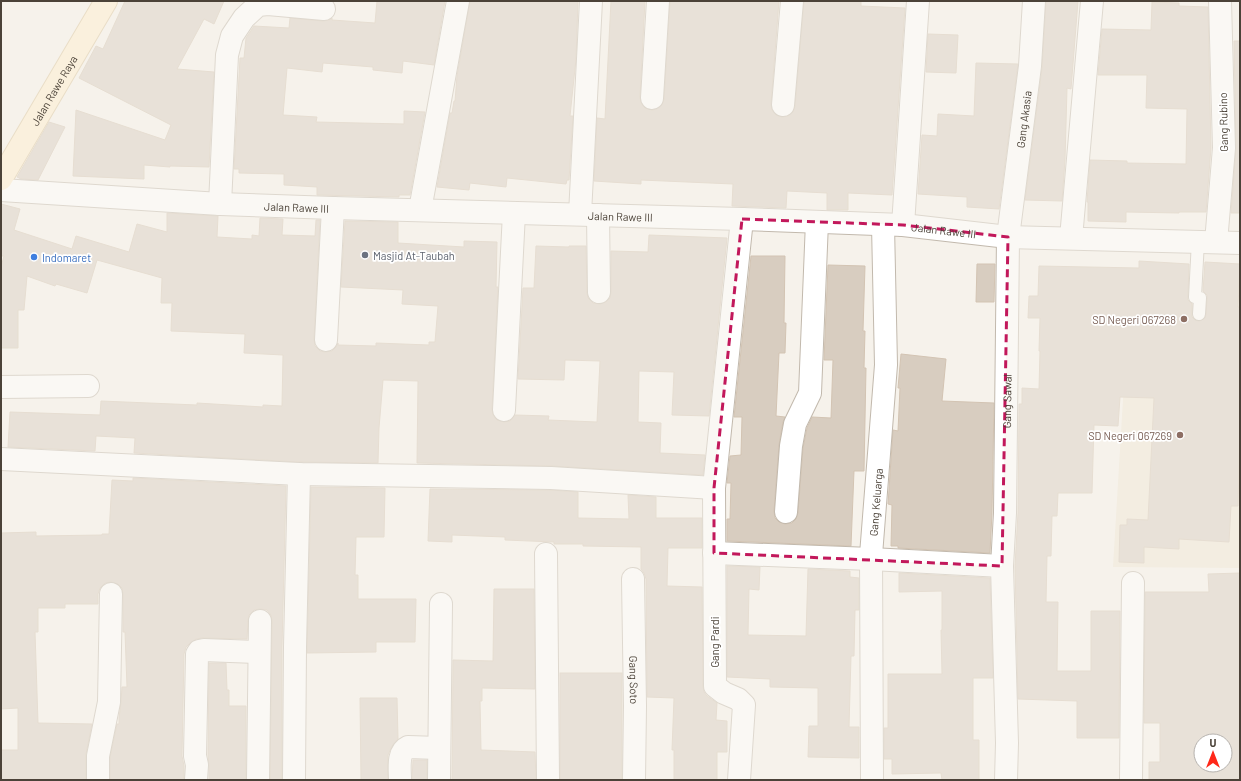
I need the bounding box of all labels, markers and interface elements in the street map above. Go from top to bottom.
street label: Jalan Rawe Raya [28,53,79,128]
street label: Gang Akasia [1013,90,1033,149]
street label: Gang Rubino [1216,92,1230,152]
street label: Jalan Rawe III [264,199,329,214]
street label: Jalan Rawe III [588,208,653,223]
street label: Jalan Rawe III [911,220,977,240]
place label: Masjid At-Taubah [373,249,455,262]
marker: Masjid At-Taubah [360,250,370,260]
place label: Indomaret [42,251,91,264]
marker: Indomaret [29,252,39,262]
place label: SD Negeri 067268 [1092,313,1176,326]
marker: SD Negeri 067268 [1179,314,1189,324]
street label: Gang Sawal [999,374,1013,428]
place label: SD Negeri 067269 [1088,429,1172,442]
marker: SD Negeri 067269 [1175,430,1185,440]
street label: Gang Keluarga [866,468,884,537]
street label: Gang Pardi [708,616,721,668]
street label: Gang Soto [628,656,641,704]
north arrow [1193,733,1233,773]
text: U [1210,736,1217,749]

